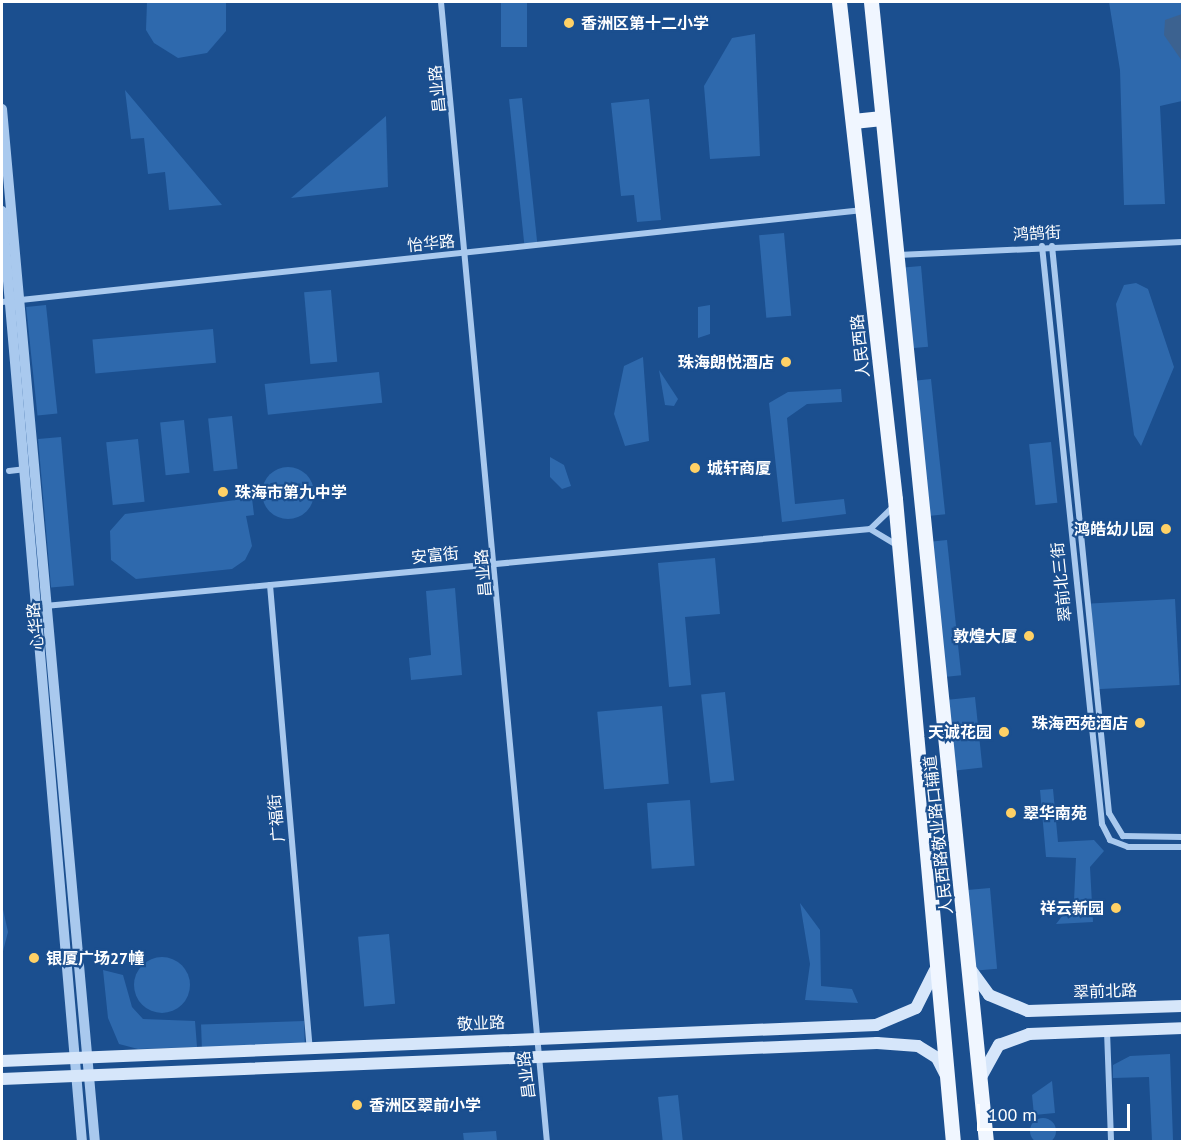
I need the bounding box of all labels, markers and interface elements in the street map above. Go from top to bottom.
place label: 香洲区第十二小学 [581,13,709,33]
marker: 香洲区第十二小学 [562,16,576,30]
street label: 昌业路 [425,64,449,114]
street label: 鸿鹄街 [1013,222,1061,244]
street label: 怡华路 [406,231,456,255]
street label: 人民西路 [847,313,873,379]
place label: 珠海朗悦酒店 [678,352,774,372]
marker: 珠海朗悦酒店 [779,355,793,369]
place label: 城轩商厦 [707,458,771,478]
marker: 城轩商厦 [688,461,702,475]
place label: 珠海市第九中学 [235,482,347,502]
marker: 珠海市第九中学 [216,485,230,499]
place label: 鸿皓幼儿园 [1074,519,1154,539]
marker: 鸿皓幼儿园 [1159,522,1173,536]
street label: 翠前北三街 [1047,541,1075,623]
street label: 安富街 [410,543,460,567]
street label: 昌业路 [471,548,495,598]
street label: 心华路 [23,601,47,651]
place label: 敦煌大厦 [953,626,1017,646]
marker: 敦煌大厦 [1022,629,1036,643]
place label: 珠海西苑酒店 [1032,713,1128,733]
marker: 珠海西苑酒店 [1133,716,1147,730]
place label: 天诚花园 [928,722,992,742]
marker: 天诚花园 [997,725,1011,739]
street label: 人民西路敬业路口辅道 [920,754,956,916]
street label: 广福街 [264,793,288,843]
place label: 翠华南苑 [1023,803,1087,823]
marker: 翠华南苑 [1004,806,1018,820]
place label: 祥云新园 [1040,898,1104,918]
marker: 祥云新园 [1109,901,1123,915]
place label: 银厦广场27幢 [46,948,144,968]
marker: 银厦广场27幢 [27,951,41,965]
street label: 翠前北路 [1073,980,1137,1002]
street label: 敬业路 [457,1012,505,1034]
street label: 昌业路 [514,1050,538,1100]
scale bar [980,1092,1133,1130]
place label: 香洲区翠前小学 [369,1095,481,1115]
marker: 香洲区翠前小学 [350,1098,364,1112]
text: 100 m [988,1103,1037,1126]

